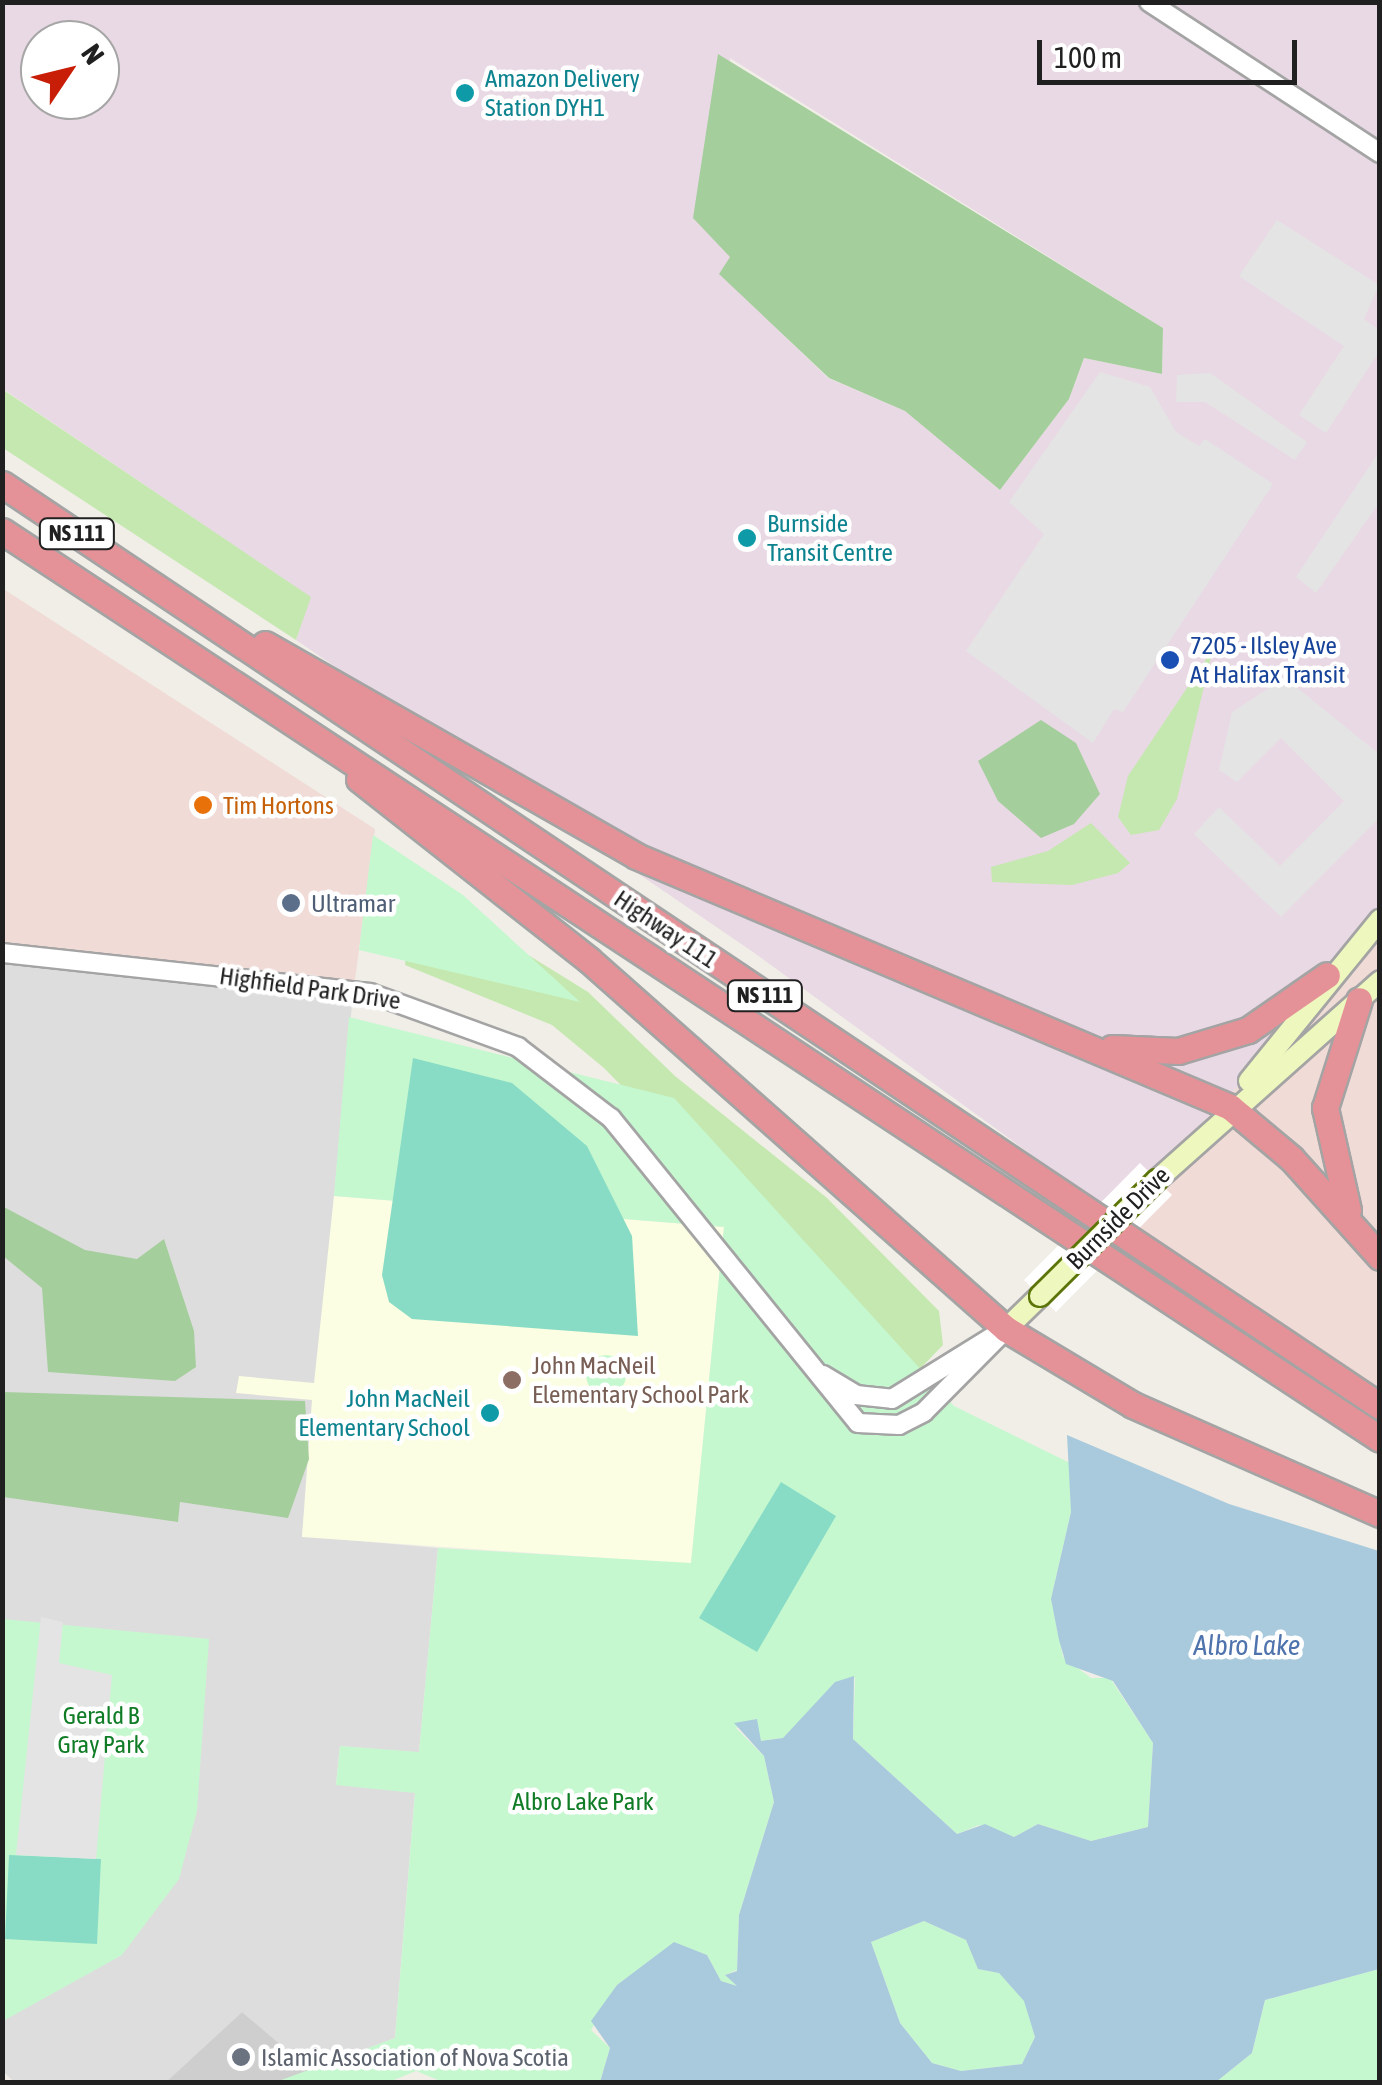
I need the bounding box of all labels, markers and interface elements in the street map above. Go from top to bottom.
north arrow [20,20,120,120]
scale bar [1042,20,1302,82]
text: N [75,38,111,70]
text: 100 m [1054,40,1122,74]
place label: Amazon Delivery Station DYH1 [485,64,640,123]
marker: Amazon Delivery Station DYH1 [454,82,476,104]
place label: Burnside Transit Centre [767,509,893,568]
road number: NS 111 [37,517,117,551]
marker: Burnside Transit Centre [736,527,758,549]
place label: 7205 - Ilsley Ave At Halifax Transit [1190,631,1345,690]
marker: 7205 - Ilsley Ave At Halifax Transit [1159,649,1181,671]
place label: Tim Hortons [223,790,334,820]
marker: Tim Hortons [192,794,214,816]
street label: Highway 111 [609,883,723,975]
place label: Ultramar [311,888,395,918]
marker: Ultramar [280,892,302,914]
street label: Highfield Park Drive [218,960,402,1016]
road number: NS 111 [725,979,805,1013]
street label: Burnside Drive [1060,1160,1176,1276]
place label: John MacNeil Elementary School Park [532,1351,749,1410]
marker: John MacNeil Elementary School Park [501,1369,523,1391]
place label: John MacNeil Elementary School [298,1384,470,1443]
marker: John MacNeil Elementary School [479,1402,501,1424]
water label: Albro Lake [1193,1628,1301,1662]
park label: Gerald B Gray Park [57,1701,145,1760]
park label: Albro Lake Park [512,1786,654,1816]
place label: Islamic Association of Nova Scotia [261,2042,569,2072]
marker: Islamic Association of Nova Scotia [230,2046,252,2068]

